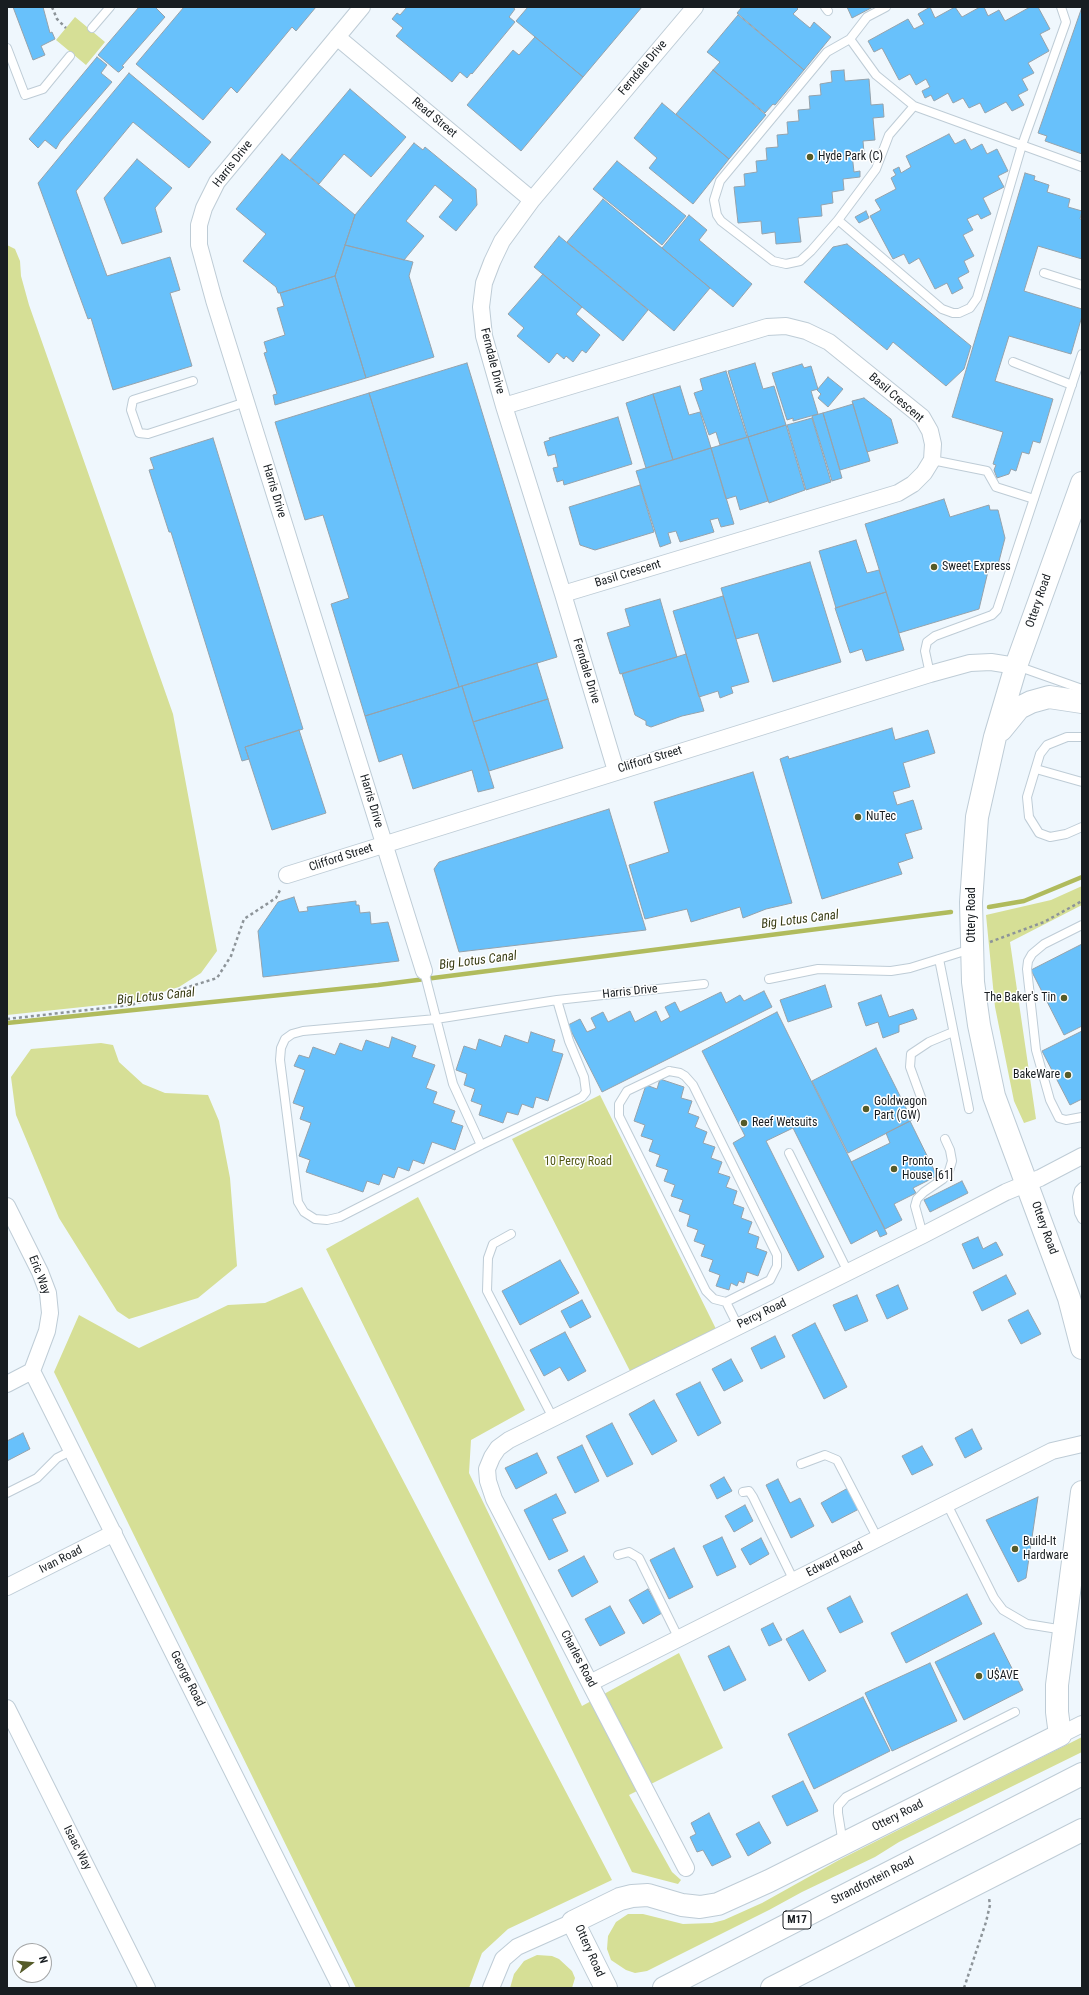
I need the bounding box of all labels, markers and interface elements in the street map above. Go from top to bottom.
street label: Ferndale Drive [616,38,670,98]
street label: Read Street [408,95,460,141]
street label: Harris Drive [210,138,256,190]
place label: Hyde Park (C) [818,150,883,164]
marker: Hyde Park (C) [805,152,815,162]
street label: Ferndale Drive [477,327,507,395]
street label: Basil Crescent [866,370,926,426]
street label: Harris Drive [259,462,289,520]
street label: Basil Crescent [593,557,663,591]
place label: Sweet Express [942,560,1011,574]
marker: Sweet Express [929,562,939,572]
street label: Ottery Road [1023,572,1055,630]
street label: Ferndale Drive [569,637,603,705]
street label: Clifford Street [616,743,684,777]
street label: Harris Drive [356,772,386,830]
place label: NuTec [866,810,896,824]
marker: NuTec [853,812,863,822]
street label: Clifford Street [307,841,375,875]
street label: Ottery Road [965,887,979,943]
water label: Big Lotus Canal [760,908,840,932]
water label: Big Lotus Canal [438,949,518,973]
street label: Harris Drive [602,982,658,1002]
water label: Big Lotus Canal [116,985,196,1009]
place label: The Baker's Tin [984,991,1056,1005]
marker: The Baker's Tin [1059,993,1069,1003]
place label: BakeWare [1013,1068,1060,1082]
marker: BakeWare [1063,1070,1073,1080]
place label: Goldwagon Part (GW) [874,1095,927,1123]
marker: Goldwagon Part (GW) [861,1104,871,1114]
place label: Reef Wetsuits [752,1116,817,1130]
marker: Reef Wetsuits [739,1118,749,1128]
park label: 10 Percy Road [544,1155,612,1169]
place label: Pronto House [61] [902,1155,953,1183]
marker: Pronto House [61] [889,1164,899,1174]
street label: Ottery Road [1028,1199,1060,1257]
street label: Eric Way [25,1254,53,1296]
street label: Percy Road [735,1296,789,1332]
place label: Build-It Hardware [1023,1535,1068,1563]
street label: Edward Road [804,1540,866,1580]
street label: Ivan Road [37,1543,85,1577]
marker: Build-It Hardware [1010,1544,1020,1554]
street label: Charles Road [557,1628,599,1690]
street label: George Road [167,1649,207,1709]
place label: U$AVE [987,1669,1019,1683]
marker: U$AVE [974,1671,984,1681]
street label: Ottery Road [870,1797,926,1835]
street label: Isaac Way [60,1823,94,1873]
street label: Strandfontein Road [829,1854,917,1908]
road number: M17 [783,1911,811,1929]
street label: Ottery Road [571,1923,607,1979]
north arrow [12,1943,52,1983]
text: N [36,1955,50,1965]

